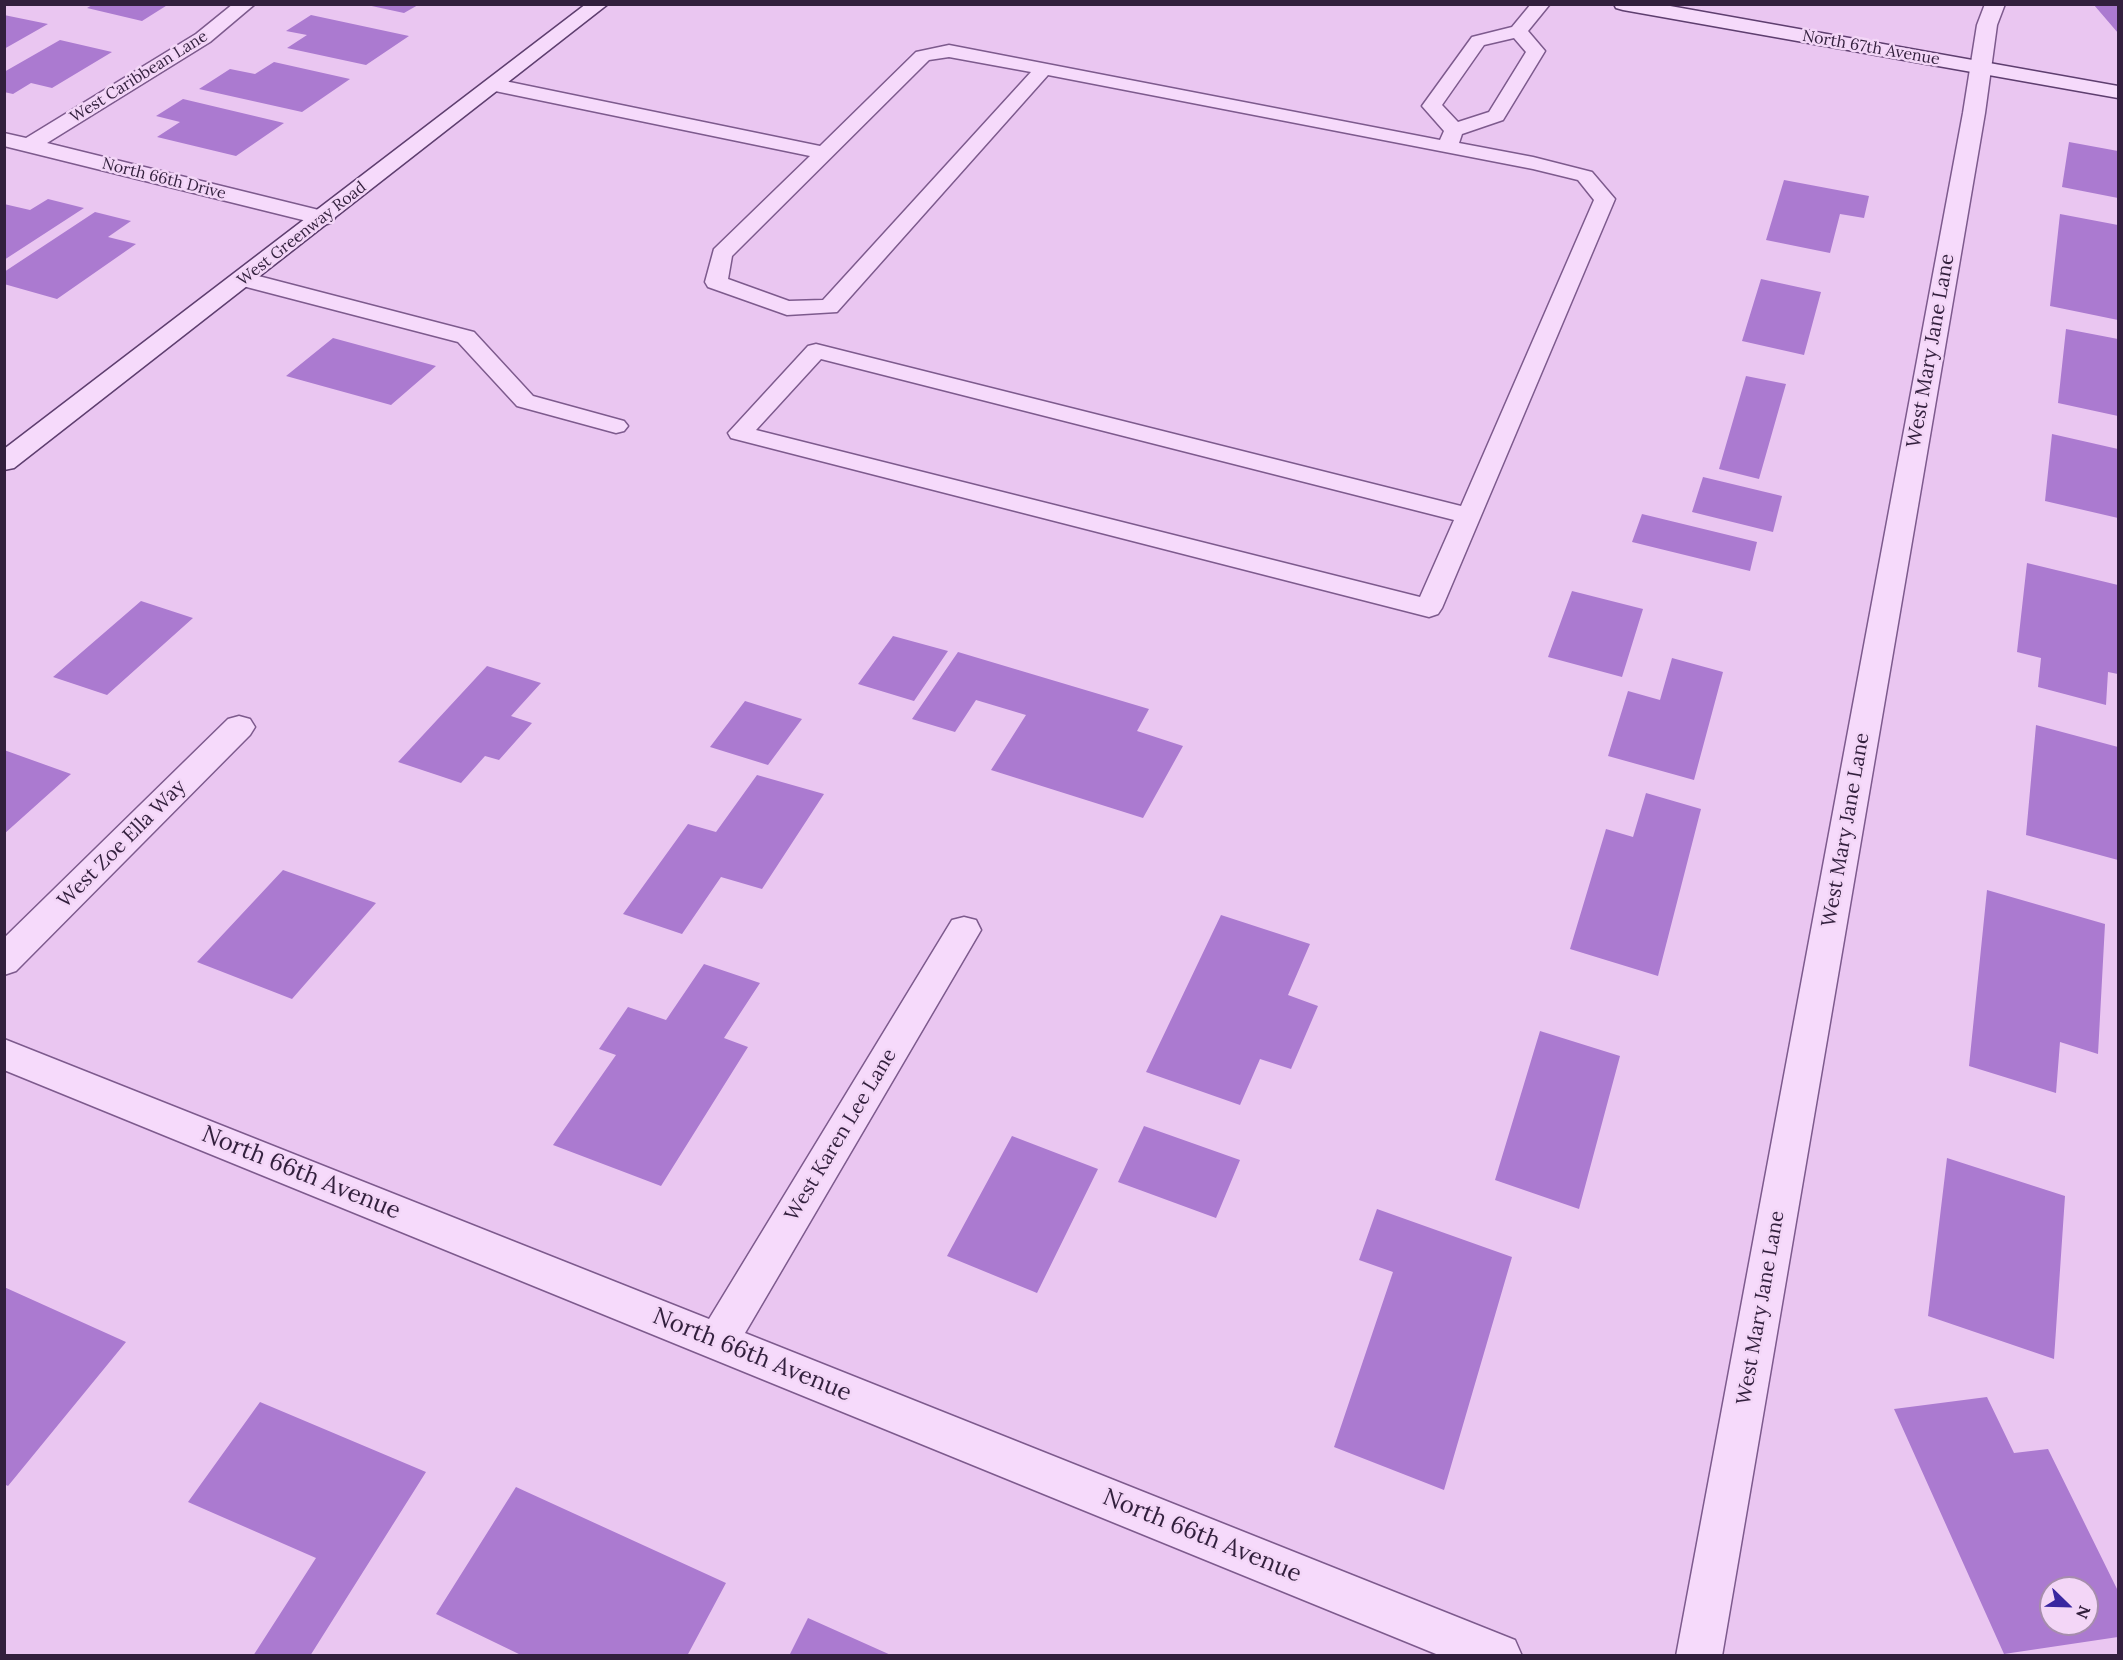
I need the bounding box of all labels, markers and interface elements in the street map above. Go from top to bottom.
street label: North 67th Avenue [1801,26,1941,70]
street label: West Caribbean Lane [67,27,211,127]
street label: North 66th Drive [100,154,228,204]
street label: West Greenway Road [234,178,370,290]
street label: West Mary Jane Lane [1902,252,1960,450]
street label: West Mary Jane Lane [1817,731,1875,929]
street label: West Zoe Ella Way [53,775,191,913]
street label: West Karen Lee Lane [780,1045,902,1225]
street label: North 66th Avenue [197,1120,405,1226]
street label: West Mary Jane Lane [1732,1209,1790,1407]
street label: North 66th Avenue [648,1302,856,1408]
street label: North 66th Avenue [1098,1483,1306,1589]
north arrow [2039,1576,2099,1636]
text: N [2072,1603,2095,1622]

